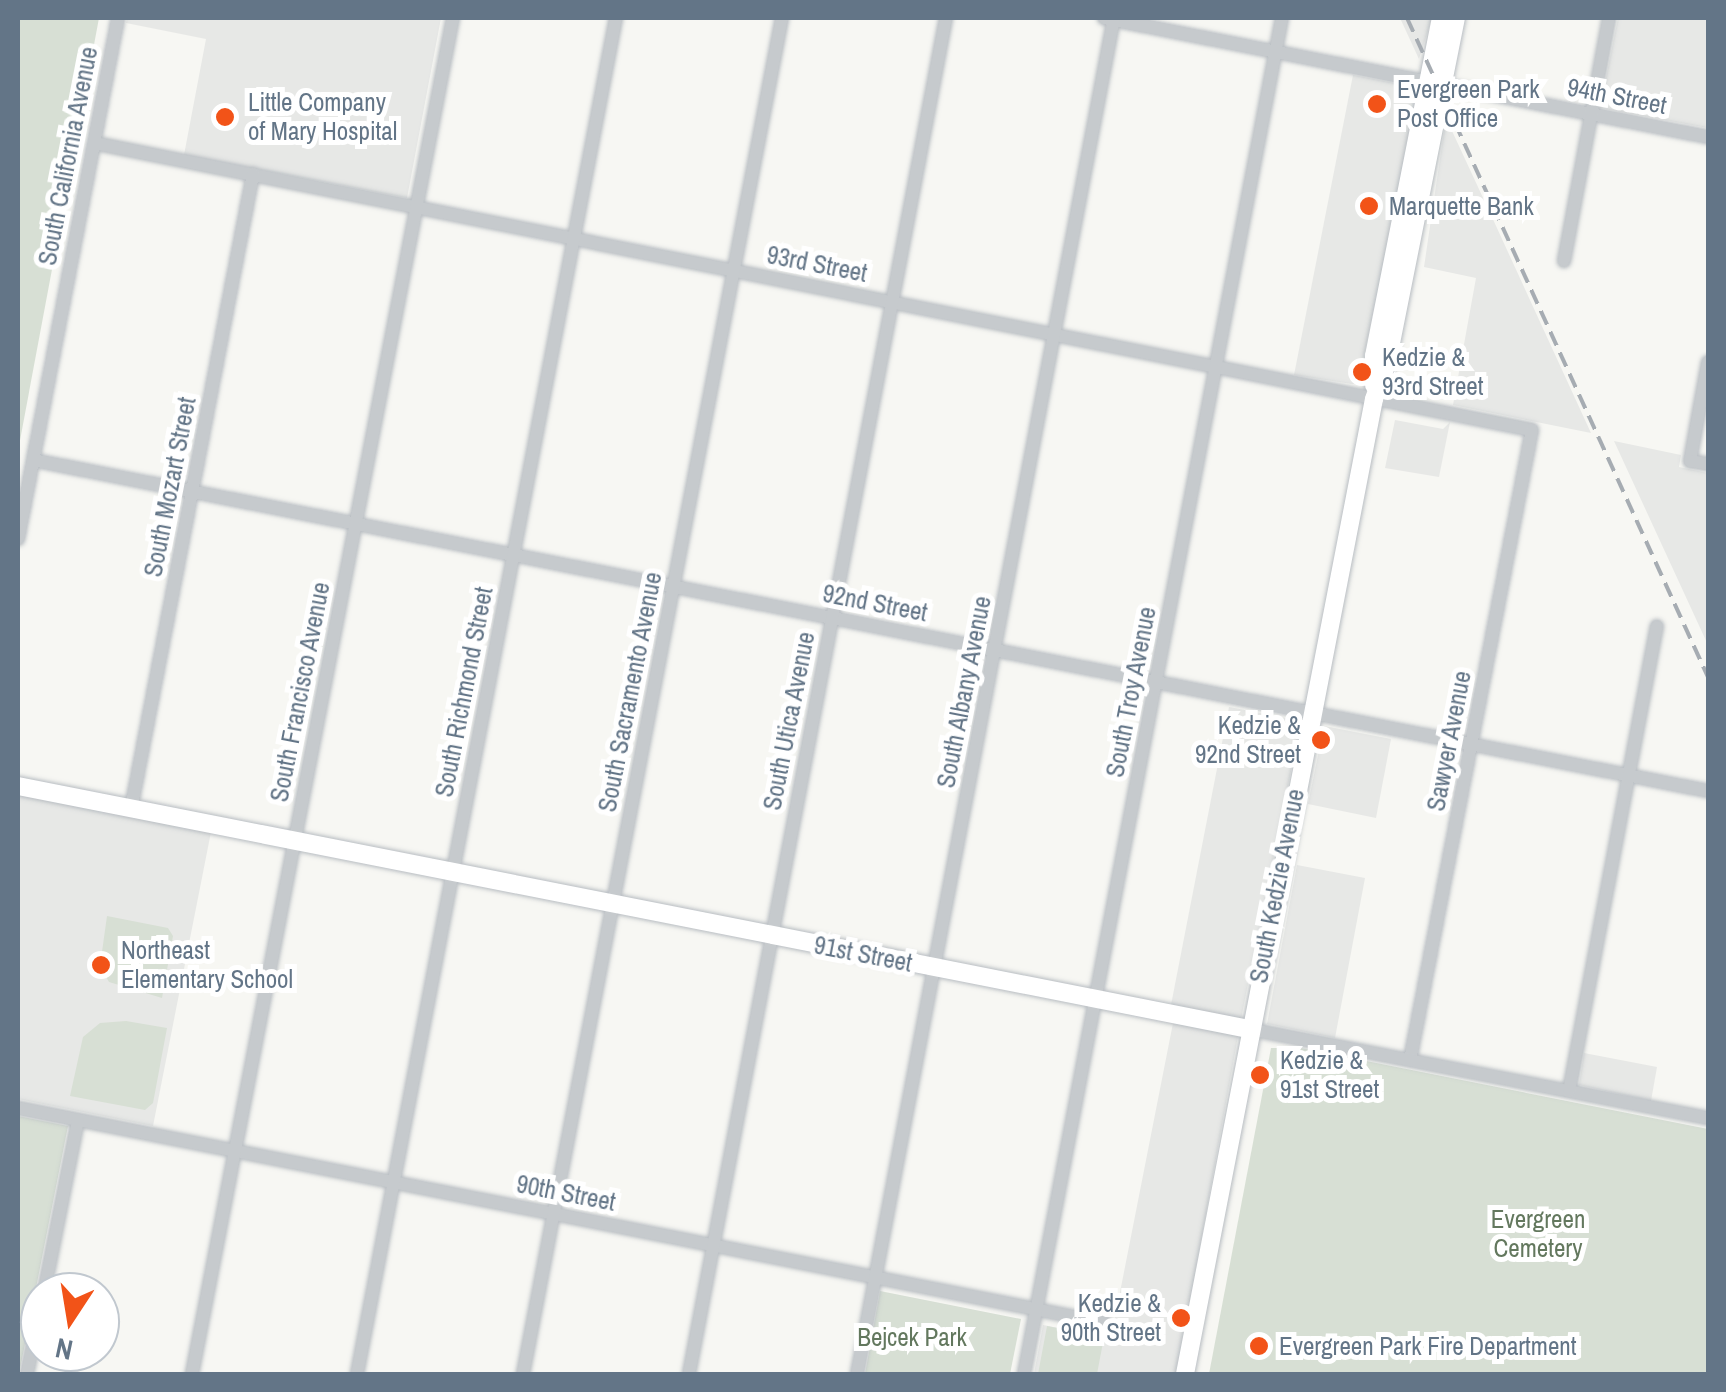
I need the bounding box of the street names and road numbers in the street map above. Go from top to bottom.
street label: South California Avenue [32,44,104,268]
street label: 94th Street [1565,72,1669,120]
street label: 93rd Street [764,240,870,288]
street label: South Mozart Street [138,395,202,579]
street label: South Sacramento Avenue [592,569,668,815]
street label: 92nd Street [820,578,930,628]
street label: South Francisco Avenue [264,579,336,805]
street label: South Richmond Street [429,585,499,799]
street label: South Albany Avenue [930,593,998,791]
street label: South Troy Avenue [1100,604,1162,780]
street label: South Utica Avenue [757,629,821,813]
street label: Sawyer Avenue [1421,668,1477,814]
street label: South Kedzie Avenue [1243,786,1311,986]
street label: 91st Street [811,930,915,978]
street label: 90th Street [514,1169,618,1217]

